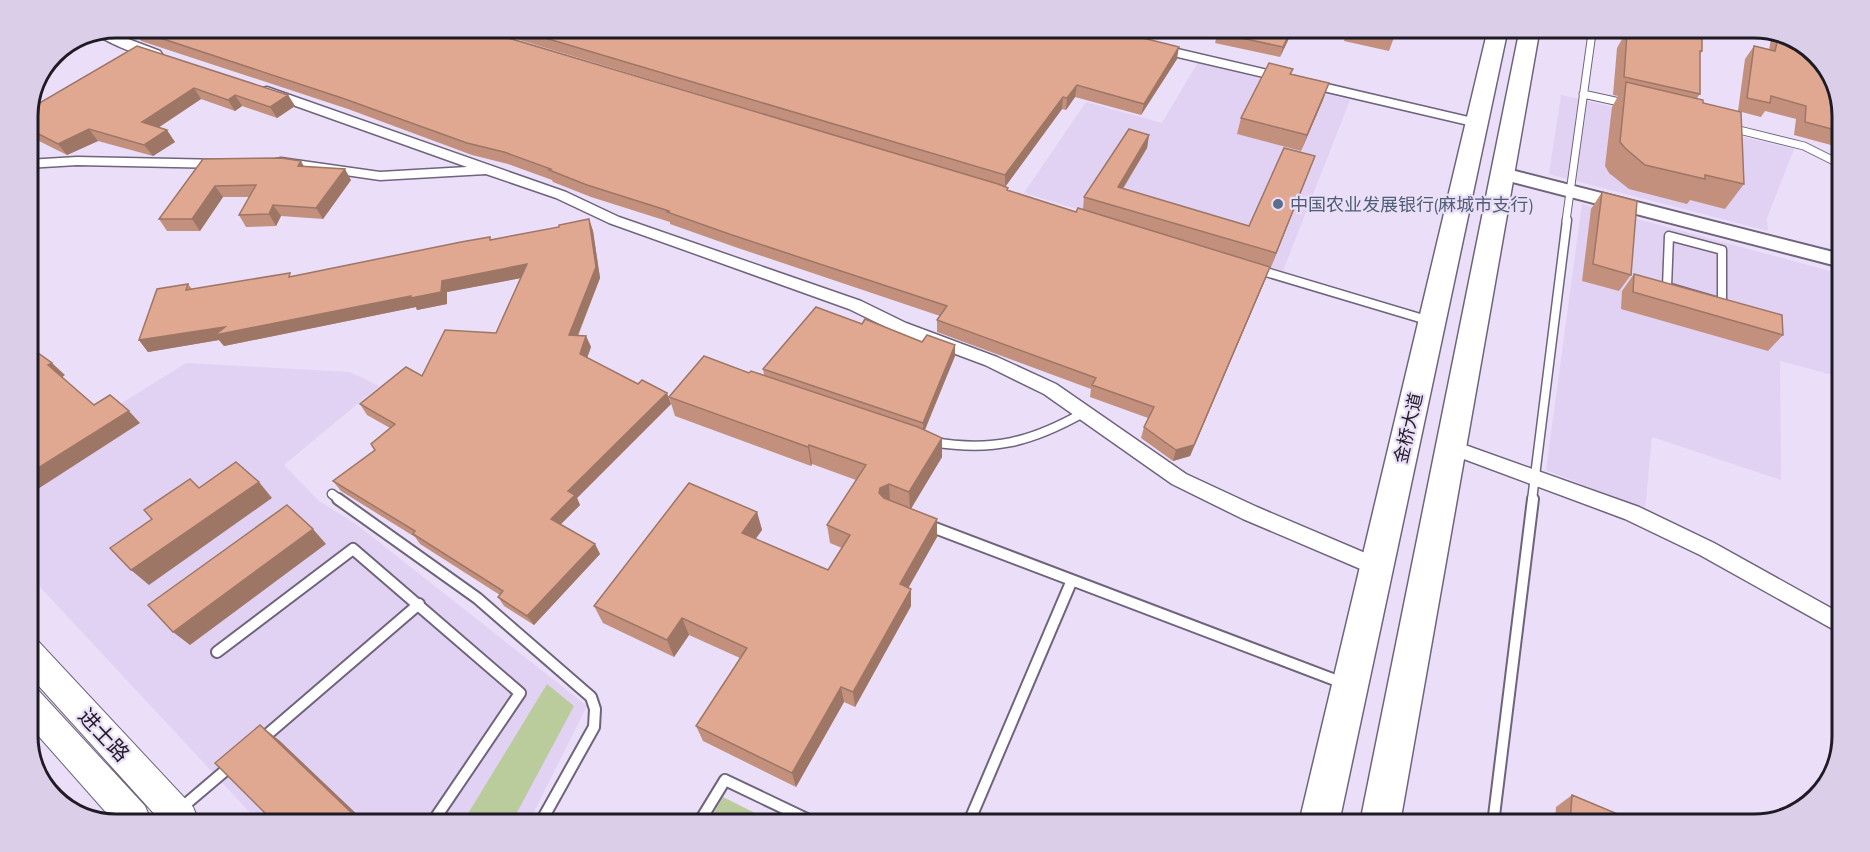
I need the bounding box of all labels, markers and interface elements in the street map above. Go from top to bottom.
place label: 中国农业发展银行(麻城市支行) [1290,193,1533,216]
marker: 中国农业发展银行(麻城市支行) [1271,197,1285,211]
street label: 金桥大道 [1389,390,1427,466]
street label: 进士路 [73,703,135,767]

